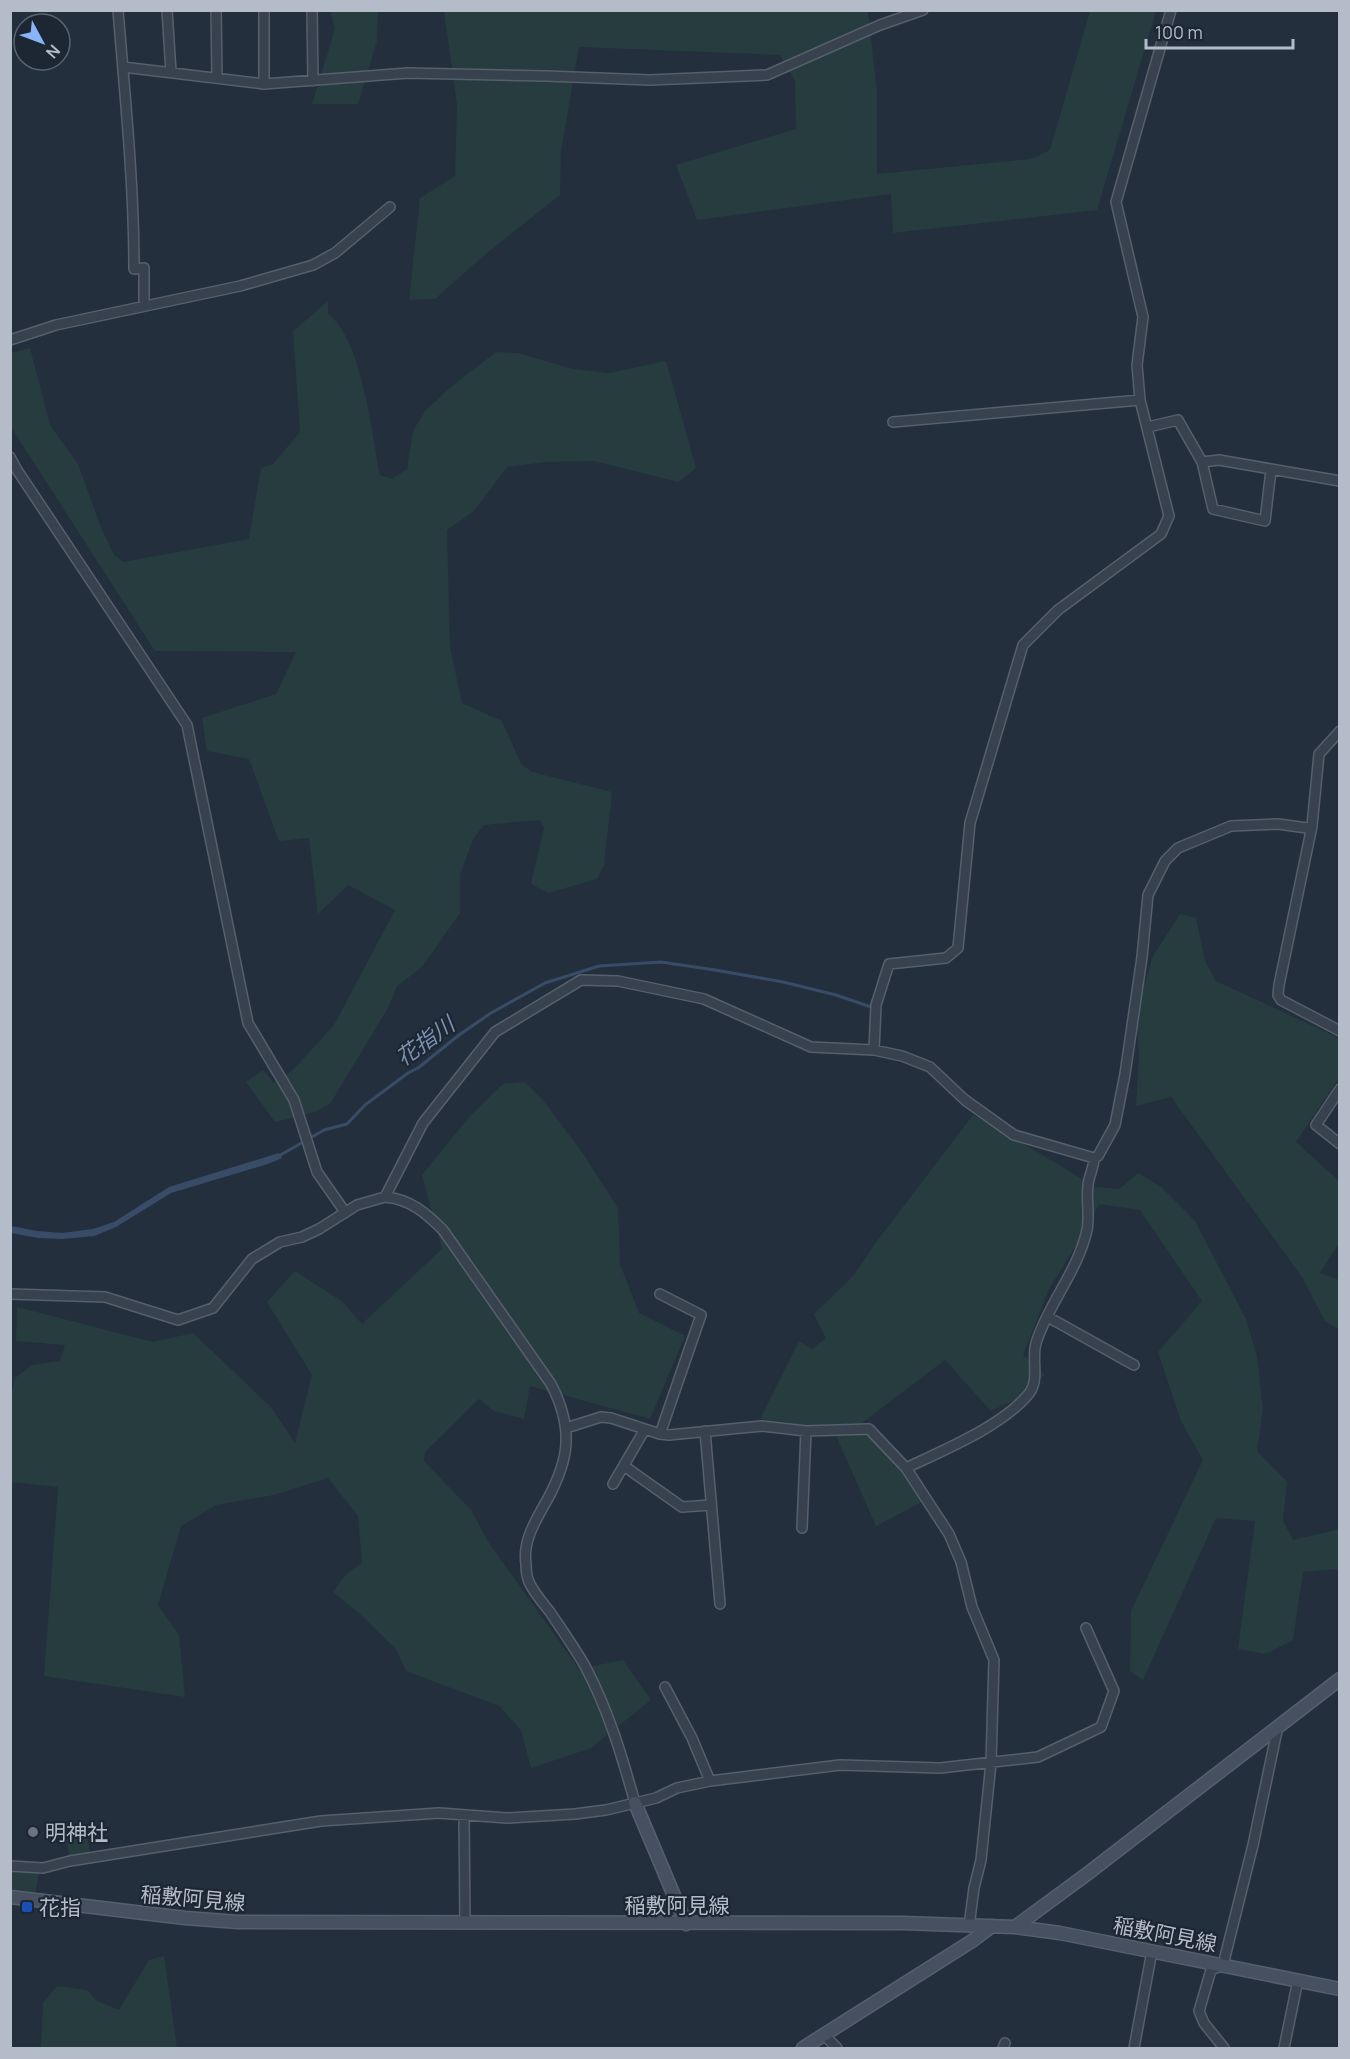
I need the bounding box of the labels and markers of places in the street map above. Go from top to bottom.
place label: 明神社 [45,1818,108,1846]
marker: 明神社 [26,1825,40,1839]
place label: 花指 [39,1893,81,1921]
marker: 花指 [20,1900,34,1914]

